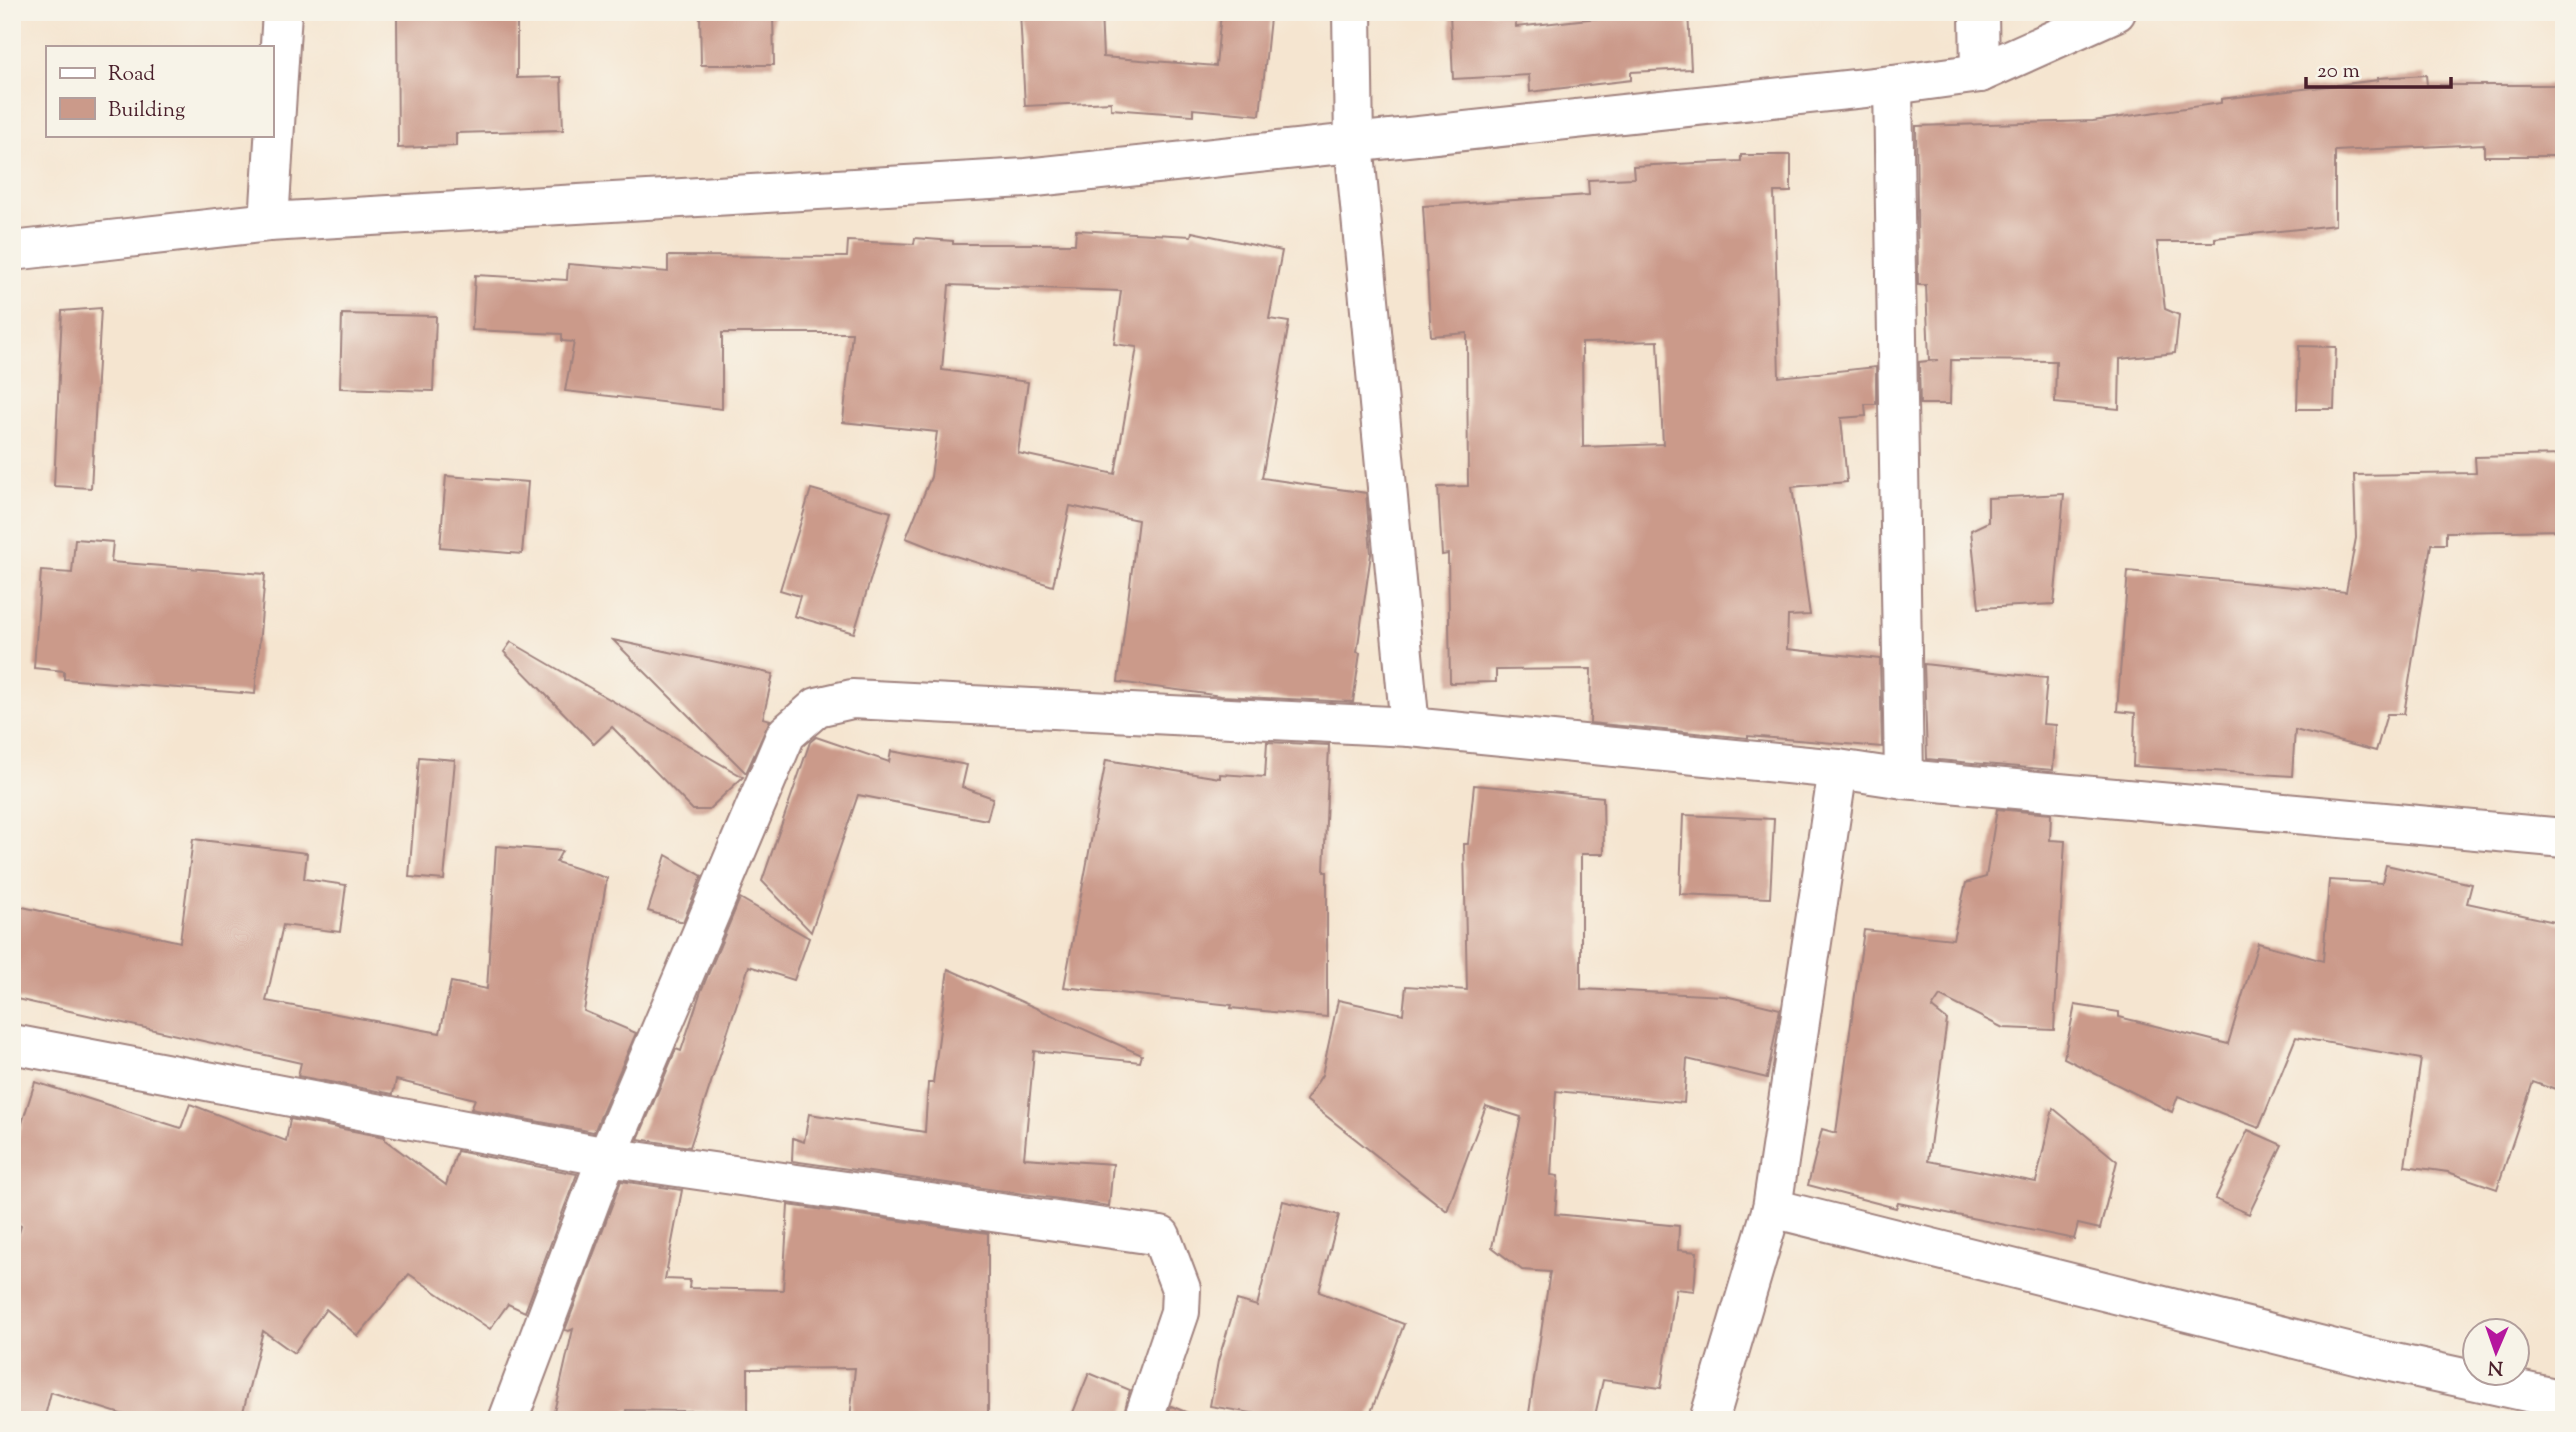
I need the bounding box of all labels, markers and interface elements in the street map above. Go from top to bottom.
legend [46,46,273,136]
scale bar [2306,46,2452,90]
text: 20 m [2317,57,2360,87]
text: Road [108,60,155,90]
text: Building [108,96,185,126]
north arrow [2460,1316,2530,1386]
text: N [2487,1353,2504,1380]

